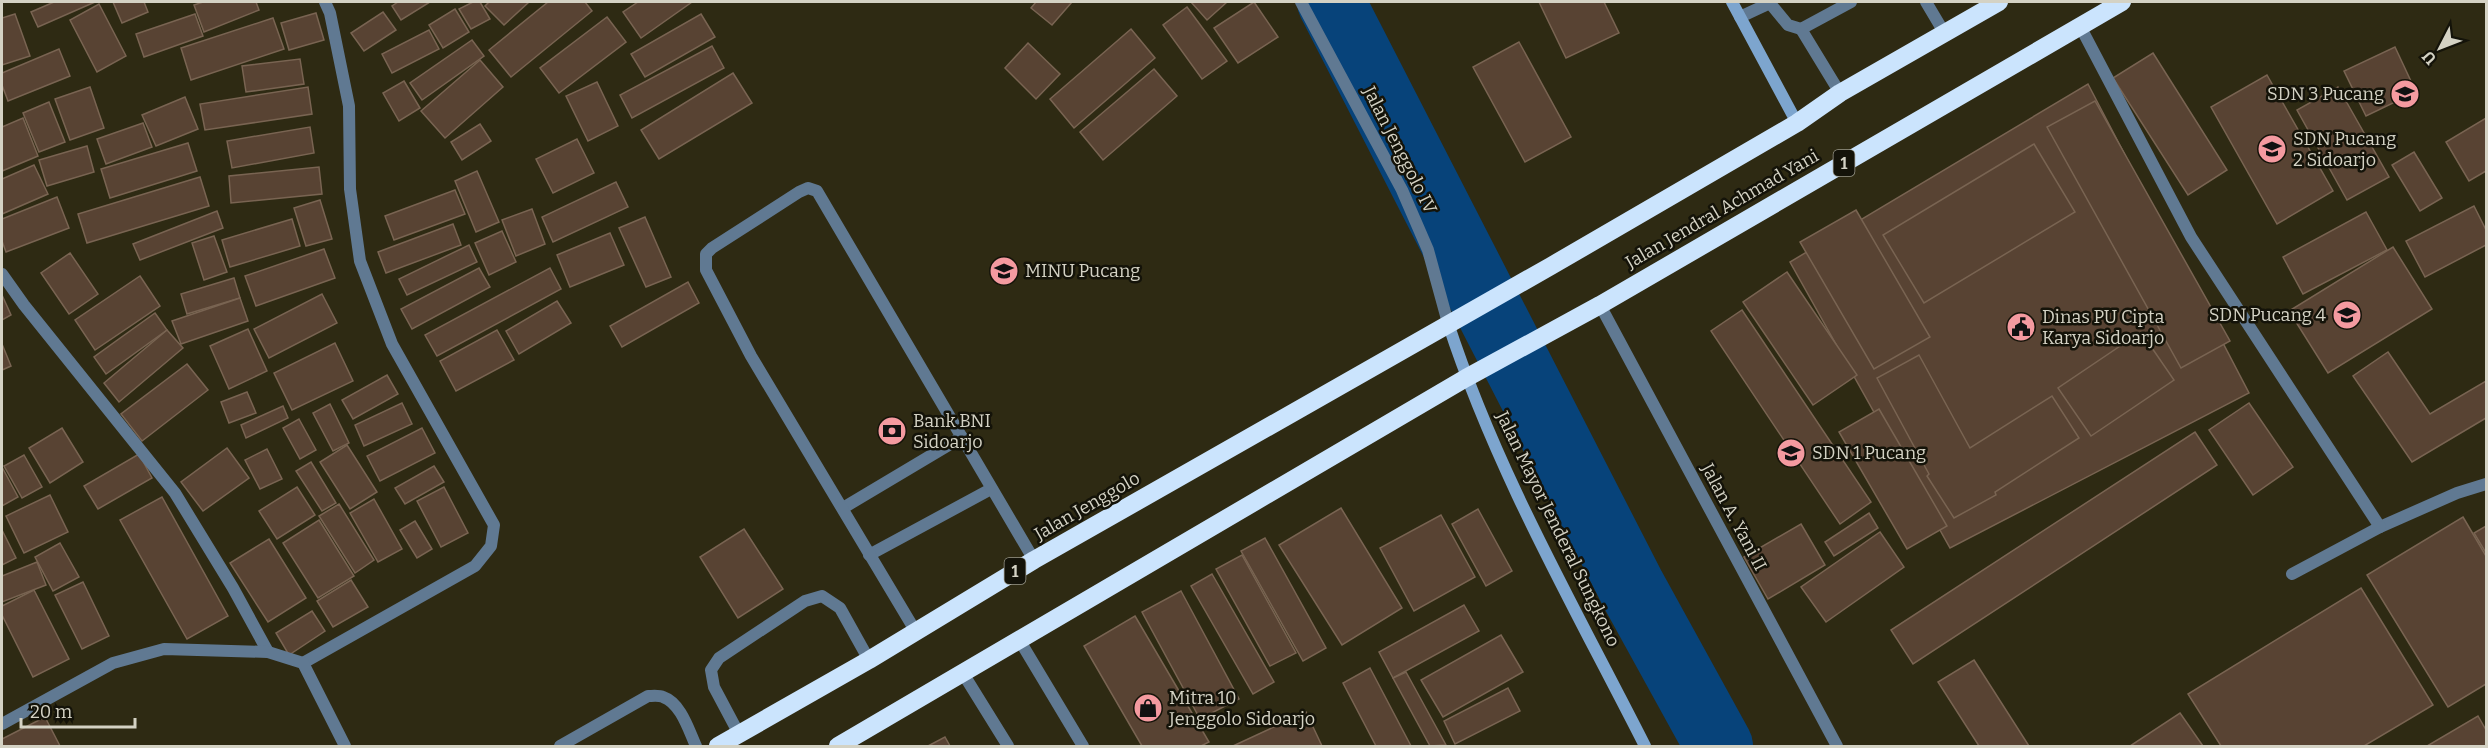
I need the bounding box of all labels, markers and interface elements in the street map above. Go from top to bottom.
north arrow [2410,18,2470,78]
text: U [2418,47,2440,68]
school or university icon: SDN 3 Pucang [2389,78,2421,110]
street label: Jalan Jenggolo IV [1358,82,1442,218]
place label: SDN 3 Pucang [2267,83,2384,105]
place label: SDN Pucang 2 Sidoarjo [2293,128,2396,171]
school or university icon: SDN Pucang 2 Sidoarjo [2256,133,2288,165]
street label: Jalan Jendral Achmad Yani [1621,145,1822,274]
road number: 1 [1834,150,1854,176]
school or university icon: MINU Pucang [988,255,1020,287]
place label: MINU Pucang [1025,260,1140,282]
school or university icon: SDN Pucang 4 [2331,299,2363,331]
place label: SDN Pucang 4 [2209,304,2326,326]
place label: Dinas PU Cipta Karya Sidoarjo [2042,306,2164,349]
public building icon: Dinas PU Cipta Karya Sidoarjo [2005,311,2037,343]
street label: Jalan Mayor Jenderal Sungkono [1491,407,1625,650]
place label: Bank BNI Sidoarjo [913,410,991,453]
bank icon: Bank BNI Sidoarjo [876,415,908,447]
school or university icon: SDN 1 Pucang [1775,437,1807,469]
place label: SDN 1 Pucang [1812,442,1926,464]
street label: Jalan A. Yani II [1696,459,1772,574]
street label: Jalan Jenggolo [1030,467,1144,546]
road number: 1 [1004,558,1026,584]
place label: Mitra 10 Jenggolo Sidoarjo [1168,687,1315,730]
scale bar [21,691,135,729]
shop icon: Mitra 10 Jenggolo Sidoarjo [1132,692,1164,724]
text: 20 m [30,701,72,723]

